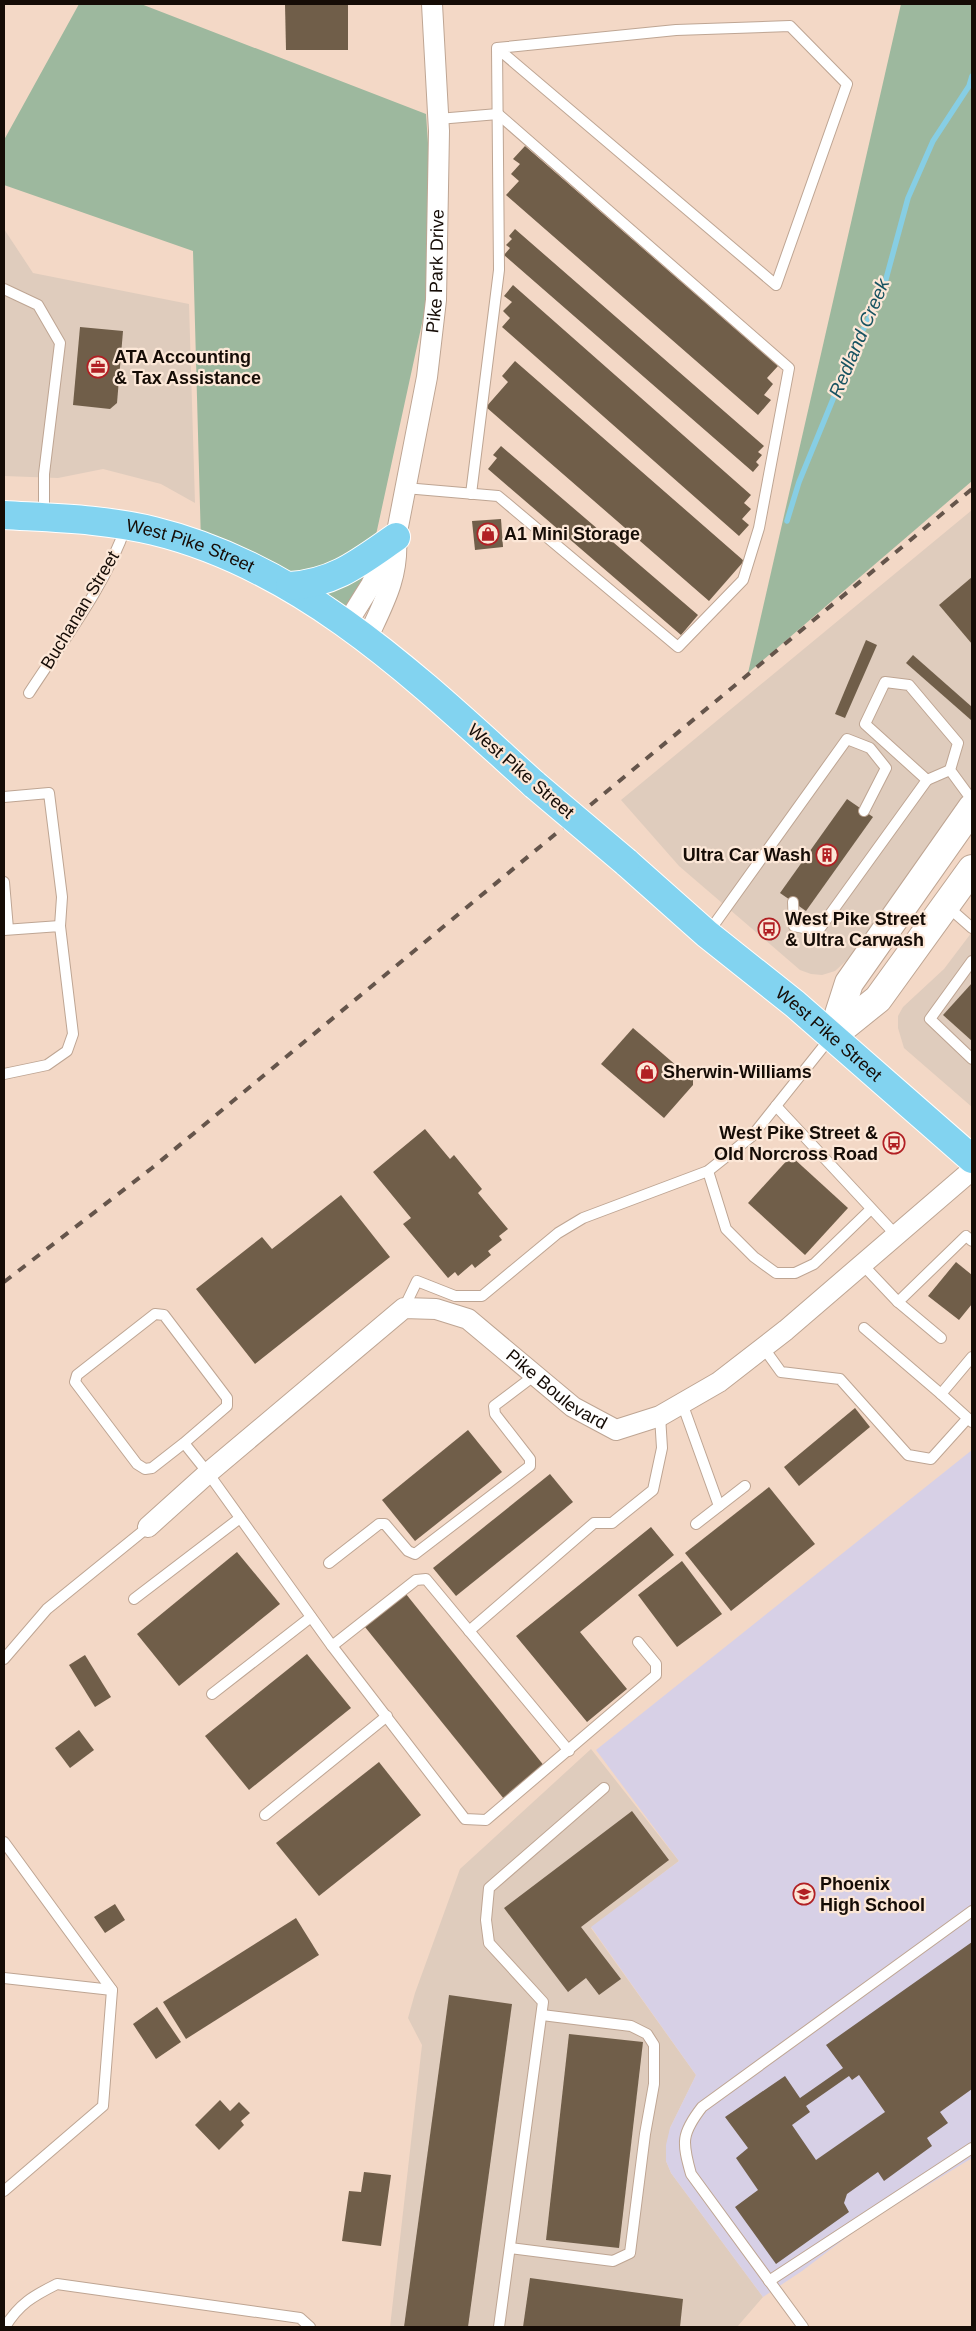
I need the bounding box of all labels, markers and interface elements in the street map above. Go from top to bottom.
street label: Pike Park Drive [422,209,448,334]
water label: Redland Creek [825,274,894,400]
place label: ATA Accounting & Tax Assistance [114,347,261,388]
office icon: ATA Accounting & Tax Assistance [86,355,110,379]
street label: West Pike Street [125,515,258,577]
shop icon: A1 Mini Storage [476,522,500,546]
place label: A1 Mini Storage [504,524,640,544]
street label: Buchanan Street [37,547,123,673]
street label: West Pike Street [464,720,578,822]
building icon: Ultra Car Wash [815,843,839,867]
place label: Ultra Car Wash [683,845,811,865]
place label: West Pike Street & Ultra Carwash [785,909,926,950]
bus stop icon: West Pike Street & Ultra Carwash [757,917,781,941]
street label: West Pike Street [772,983,886,1085]
shop icon: Sherwin-Williams [635,1060,659,1084]
place label: Sherwin-Williams [663,1062,812,1082]
place label: West Pike Street & Old Norcross Road [714,1123,878,1164]
bus stop icon: West Pike Street & Old Norcross Road [882,1131,906,1155]
street label: Pike Boulevard [502,1345,610,1433]
place label: Phoenix High School [820,1874,925,1915]
school or university icon: Phoenix High School [792,1882,816,1906]

